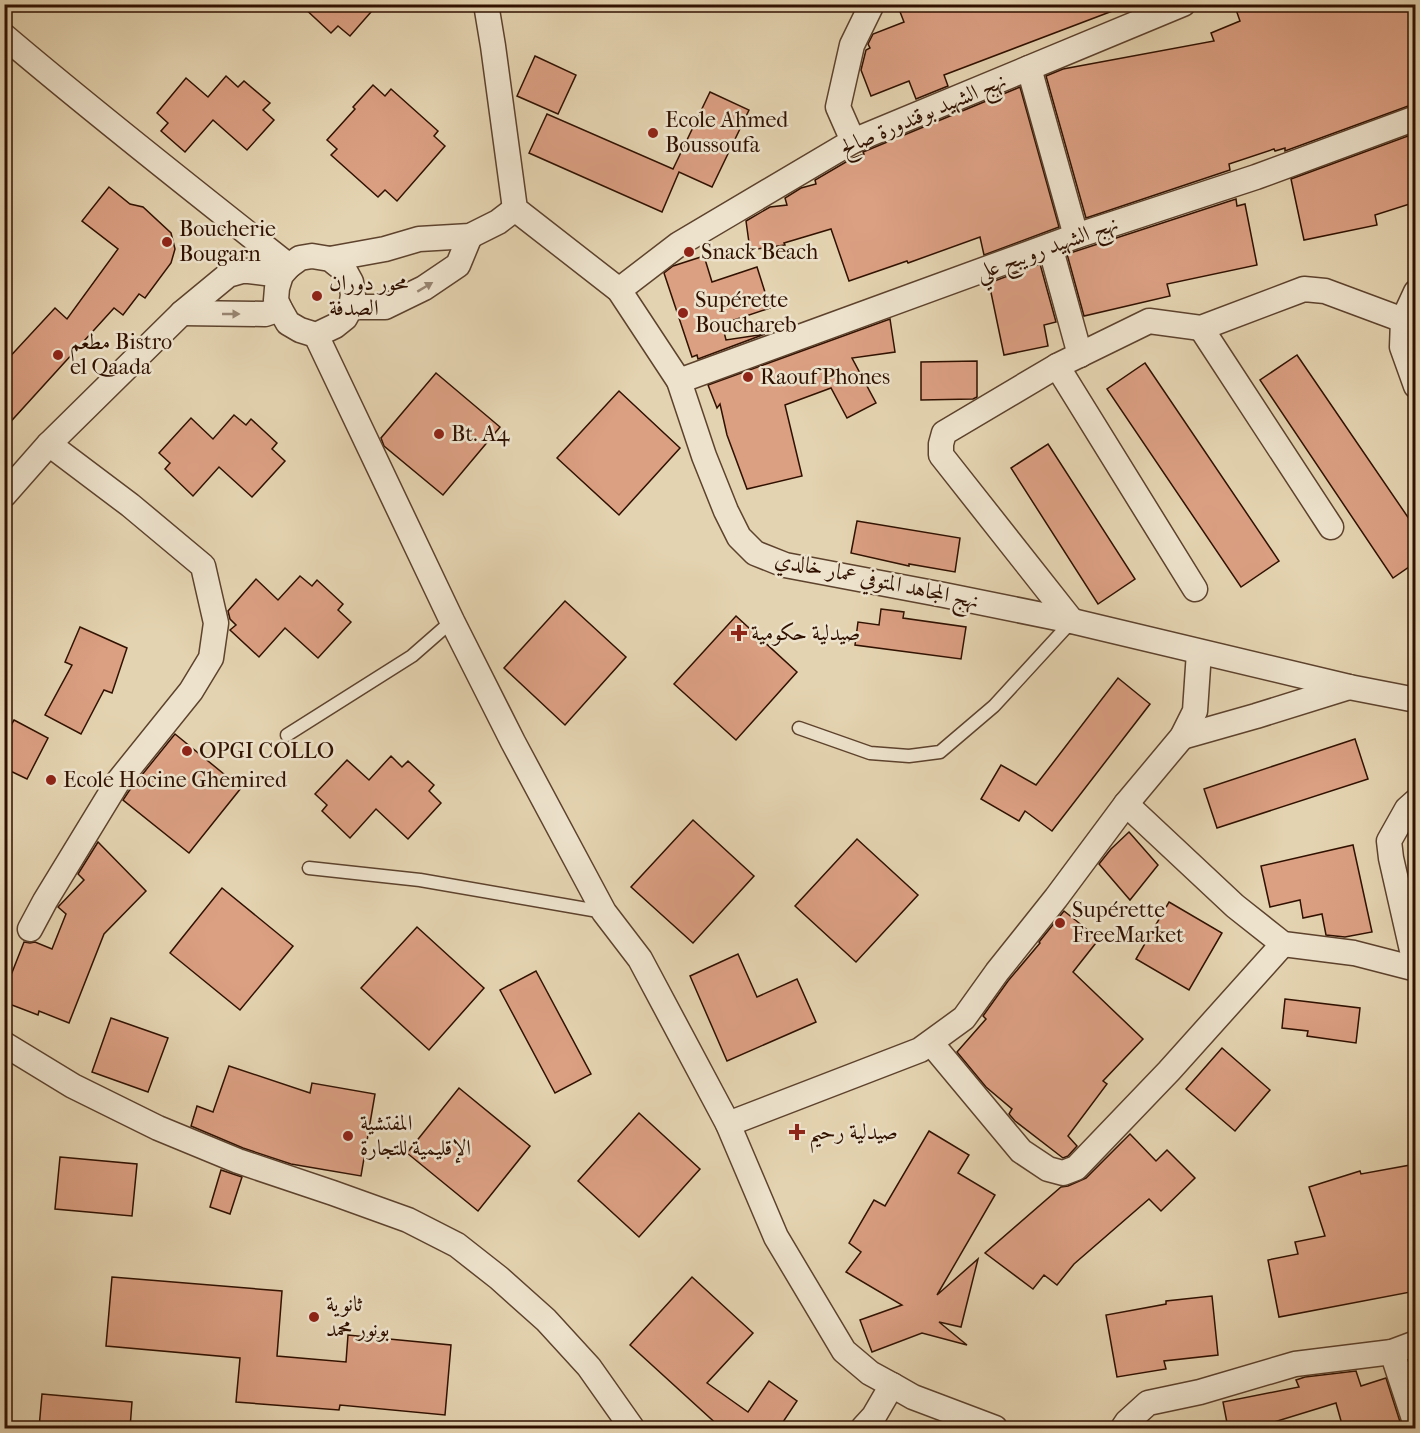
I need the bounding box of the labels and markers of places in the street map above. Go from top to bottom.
place label: Ecole Ahmed Boussoufa [665,107,789,158]
marker: Ecole Ahmed Boussoufa [646,126,660,140]
place label: Boucherie Bougarn [179,216,276,267]
marker: Boucherie Bougarn [160,235,174,249]
place label: Snack Beach [701,239,819,265]
marker: Snack Beach [682,245,696,259]
place label: محور دوران الصدفة [329,270,409,321]
place label: Supérette Bouchareb [695,287,796,338]
marker: محور دوران الصدفة [310,289,324,303]
marker: Supérette Bouchareb [676,306,690,320]
place label: مطعم Bistro el Qaada [70,329,172,380]
marker: مطعم Bistro el Qaada [51,348,65,362]
place label: Raouf Phones [760,364,890,390]
marker: Raouf Phones [741,370,755,384]
place label: Bt. A4 [451,421,510,447]
marker: Bt. A4 [432,427,446,441]
place label: صيدلية حكومية [751,620,860,646]
marker: صيدلية حكومية [732,626,746,640]
place label: OPGI COLLO [199,738,334,764]
marker: OPGI COLLO [180,744,194,758]
place label: Ecole Hocine Ghemired [63,767,288,793]
marker: Ecole Hocine Ghemired [44,773,58,787]
place label: Supérette FreeMarket [1072,897,1184,948]
marker: Supérette FreeMarket [1053,916,1067,930]
place label: المفتشية الإقليمية للتجارة [360,1110,471,1164]
place label: صيدلية رحيم [809,1119,898,1153]
marker: صيدلية رحيم [790,1125,804,1139]
marker: المفتشية الإقليمية للتجارة [341,1129,355,1143]
place label: ثانوية بونور محمد [326,1291,389,1342]
marker: ثانوية بونور محمد [307,1310,321,1324]

